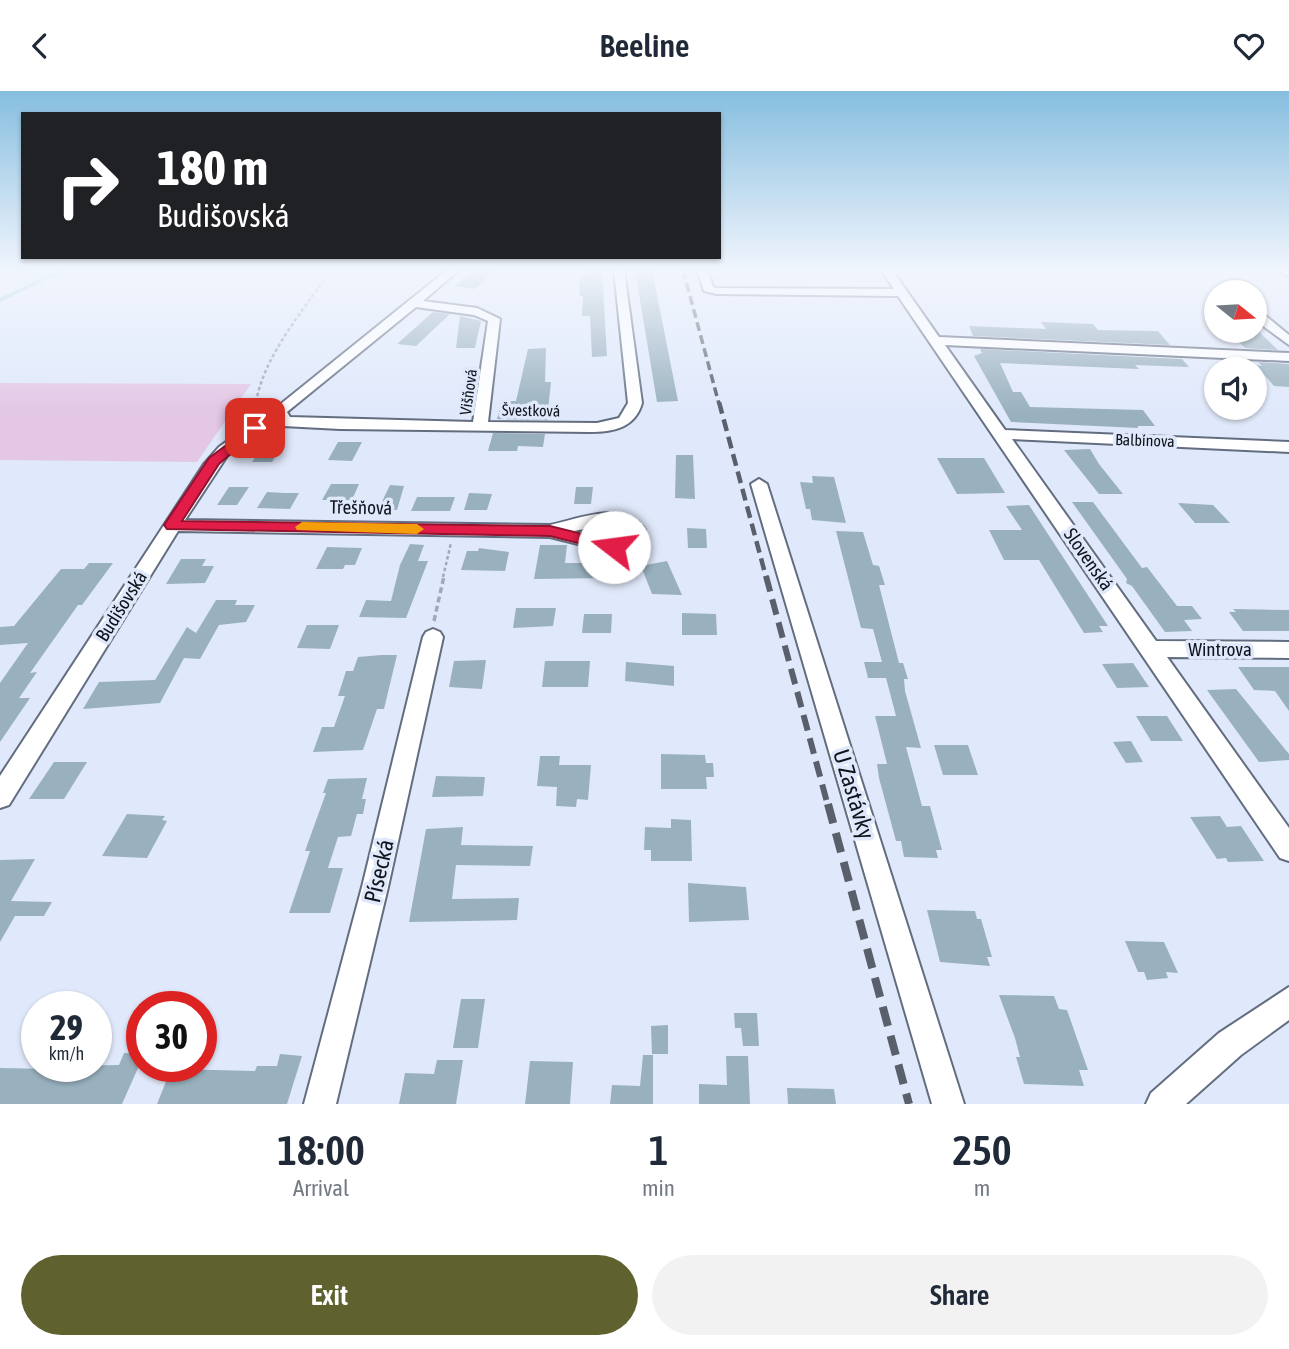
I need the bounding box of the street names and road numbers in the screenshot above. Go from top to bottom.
street label: Višňová [456,368,480,416]
street label: Švestková [502,400,560,420]
street label: Balbínova [1115,430,1175,450]
street label: Třešňová [330,495,392,519]
street label: Slovenská [1060,524,1118,594]
street label: Budišovská [91,567,151,645]
street label: Wintrova [1188,638,1252,660]
street label: U Zastávky [828,746,880,842]
street label: Písecká [359,837,399,905]

